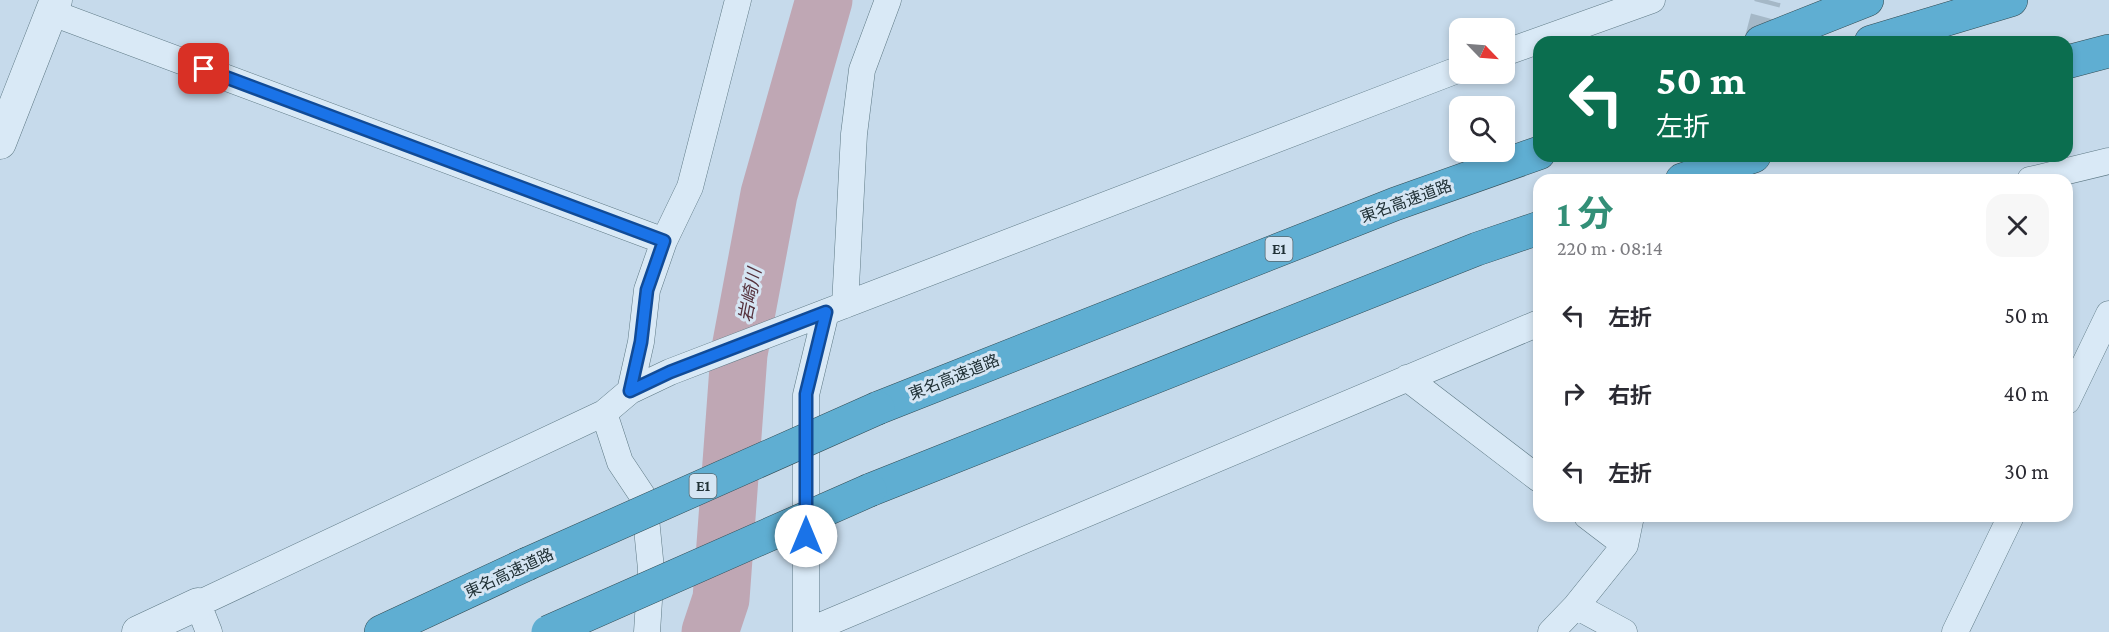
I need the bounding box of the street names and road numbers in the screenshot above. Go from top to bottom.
street label: 東名高速道路 [1358,177,1454,225]
road number: E1 [1266,237,1292,261]
street label: 東名高速道路 [906,351,1002,403]
road number: E1 [690,474,716,498]
street label: 東名高速道路 [462,545,556,601]

